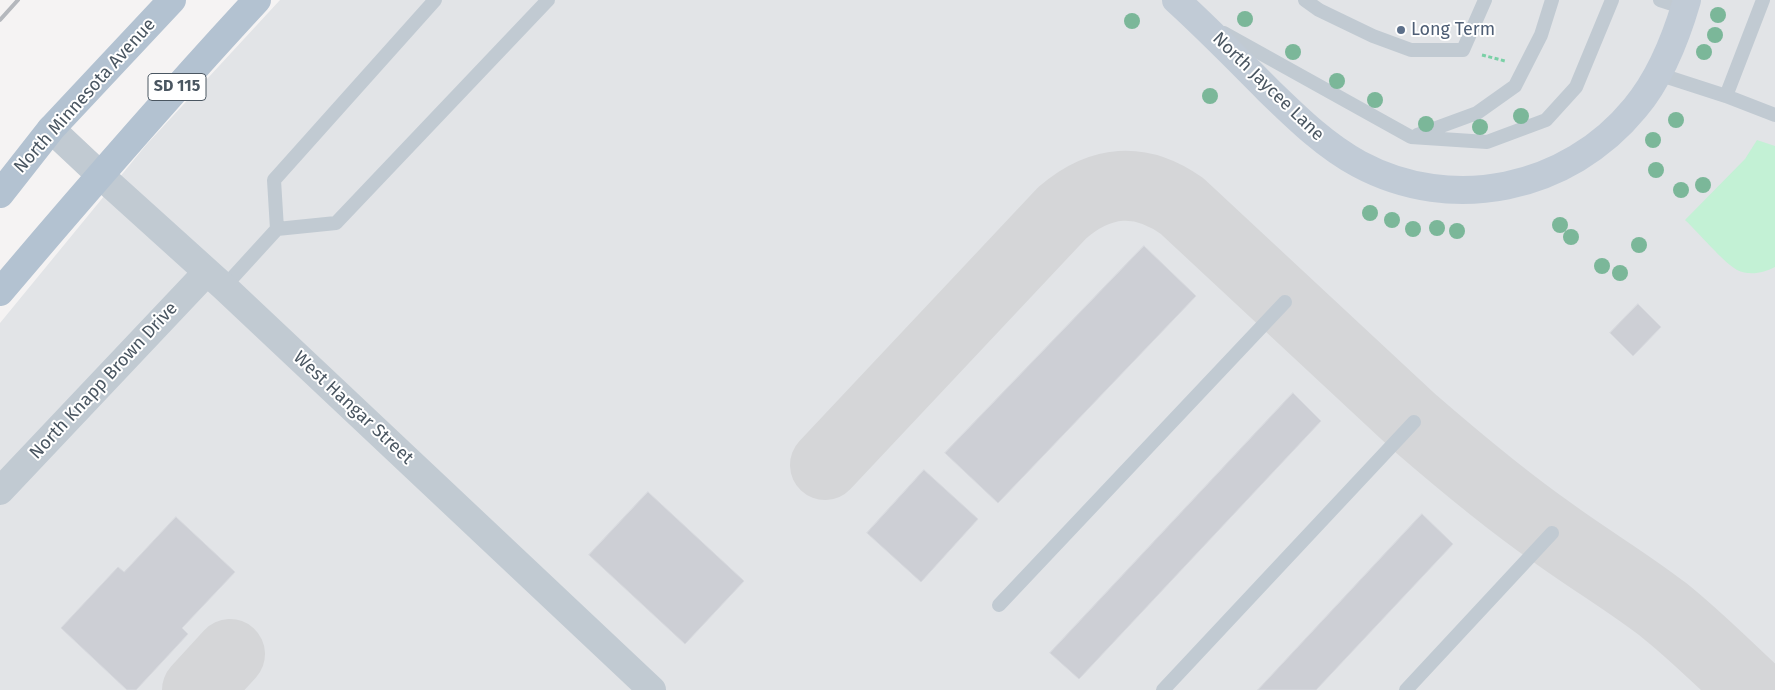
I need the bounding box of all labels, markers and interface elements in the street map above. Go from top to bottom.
street label: North Minnesota Avenue [10,14,160,178]
place label: Long Term [1411,19,1495,41]
marker: Long Term [1395,24,1407,36]
street label: North Jaycee Lane [1208,28,1328,146]
road number: SD 115 [148,74,206,100]
street label: North Knapp Brown Drive [26,298,182,464]
street label: West Hangar Street [289,347,417,469]

